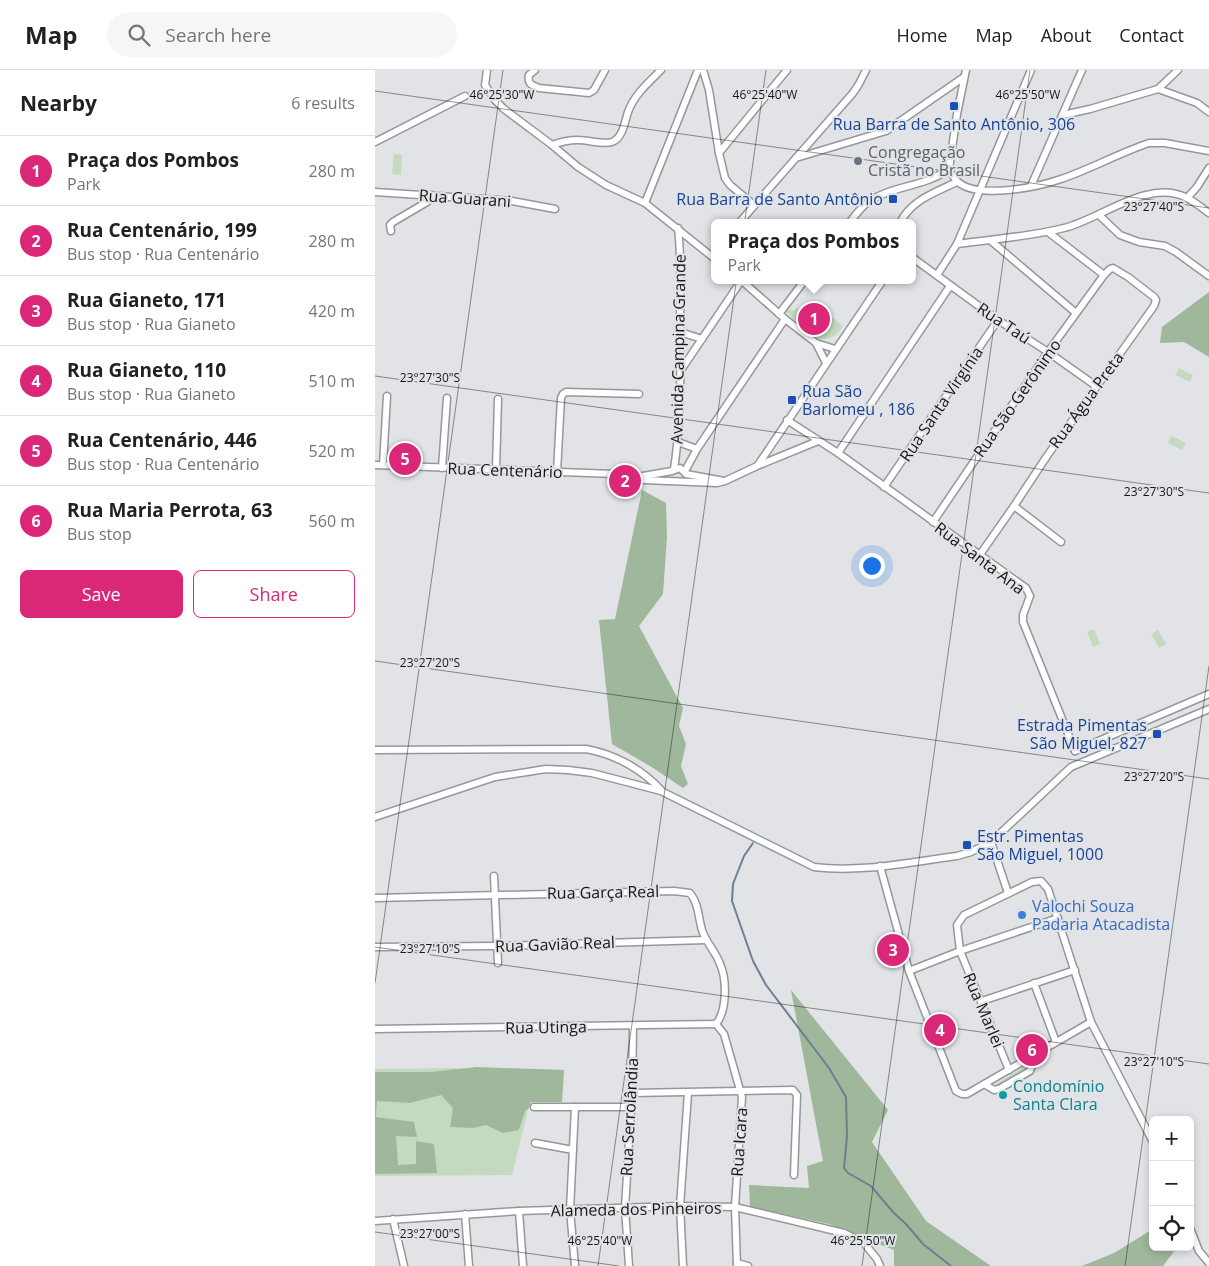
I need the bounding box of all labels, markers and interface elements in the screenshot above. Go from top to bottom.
search box [107,12,457,57]
text: Map [25,18,77,51]
icon: search [125,21,153,49]
text: Search here [165,22,271,48]
text: Home [897,23,947,47]
text: Map [975,23,1013,47]
text: About [1041,23,1091,47]
text: Contact [1119,23,1184,47]
text: 46°25'30"W [470,86,534,103]
text: 46°25'40"W [733,86,797,103]
text: 46°25'50"W [996,86,1060,103]
text: Nearby [20,89,97,117]
text: 6 results [291,92,355,114]
marker: Rua Barra de Santo Antônio, 306 [948,100,960,112]
place label: Rua Barra de Santo Antônio, 306 [833,113,1075,135]
place label: Congregação Cristã no Brasil [868,141,980,181]
text: Praça dos Pombos [67,147,239,173]
marker: Congregação Cristã no Brasil [852,155,864,167]
text: 1 [31,160,41,182]
text: 280 m [309,160,355,182]
text: Park [67,173,100,195]
street label: Rua Guarani [418,184,512,212]
place label: Rua Barra de Santo Antônio [676,188,883,210]
marker: Rua Barra de Santo Antônio [887,193,899,205]
text: 23°27'40"S [1124,198,1184,215]
text: Rua Centenário, 199 [67,217,257,243]
popup [711,219,916,284]
text: Praça dos Pombos [728,228,899,254]
text: 2 [31,230,41,252]
text: 280 m [309,230,355,252]
text: Bus stop · Rua Centenário [67,243,259,265]
street label: Avenida Campina Grande [665,254,691,444]
text: Park [728,254,761,276]
text: Rua Gianeto, 171 [67,287,226,313]
street label: Rua Taú [973,297,1035,349]
text: 3 [31,300,41,322]
text: 420 m [309,300,355,322]
pin: 1 [798,300,830,338]
text: Bus stop · Rua Gianeto [67,313,236,335]
street label: Rua São Gerônimo [968,335,1066,461]
street label: Rua Santa Virgínia [894,342,988,466]
street label: Rua Água Preta [1044,347,1128,453]
text: Rua Gianeto, 110 [67,357,226,383]
text: 23°27'30"S [400,369,460,386]
text: 4 [31,370,41,392]
text: 510 m [309,370,355,392]
place label: Rua São Barlomeu , 186 [802,380,915,420]
text: Bus stop · Rua Gianeto [67,383,236,405]
marker: Rua São Barlomeu , 186 [786,394,798,406]
text: Rua Centenário, 446 [67,427,257,453]
text: 5 [31,440,41,462]
text: 520 m [309,440,355,462]
pin: 5 [389,440,421,478]
text: Bus stop · Rua Centenário [67,453,259,475]
street label: Rua Centenário [447,457,563,483]
pin: 2 [609,462,641,500]
text: 23°27'30"S [1124,483,1184,500]
text: Rua Maria Perrota, 63 [67,497,273,523]
text: 6 [31,510,41,532]
text: 560 m [309,510,355,532]
street label: Rua Santa Ana [930,517,1030,599]
text: Bus stop [67,523,132,545]
your location [859,553,885,579]
button: Save [20,570,183,618]
button: Share [193,570,355,618]
text: 23°27'20"S [400,654,460,671]
place label: Estrada Pimentas São Miguel, 827 [1017,714,1147,754]
marker: Estrada Pimentas São Miguel, 827 [1151,728,1163,740]
text: 23°27'20"S [1124,768,1184,785]
place label: Estr. Pimentas São Miguel, 1000 [977,825,1103,865]
marker: Estr. Pimentas São Miguel, 1000 [961,839,973,851]
street label: Rua Garça Real [547,880,659,904]
place label: Valochi Souza Padaria Atacadista [1032,895,1170,935]
marker: Valochi Souza Padaria Atacadista [1016,909,1028,921]
street label: Rua Gavião Real [495,931,615,957]
pin: 3 [877,931,909,969]
text: 23°27'10"S [400,940,460,957]
street label: Rua Marlei [958,969,1010,1051]
pin: 4 [924,1011,956,1049]
street label: Rua Utinga [505,1015,587,1039]
pin: 6 [1016,1031,1048,1069]
text: 23°27'10"S [1124,1053,1184,1070]
street label: Rua Serrolândia [615,1057,643,1177]
place label: Condomínio Santa Clara [1013,1075,1104,1115]
marker: Condomínio Santa Clara [997,1089,1009,1101]
street label: Rua Icara [726,1107,752,1177]
map controls [1149,1116,1194,1251]
button: + [1149,1116,1194,1161]
button: − [1149,1161,1194,1206]
street label: Alameda dos Pinheiros [550,1197,722,1221]
button: locate [1149,1206,1194,1251]
text: 23°27'00"S [400,1225,460,1242]
text: 46°25'40"W [568,1232,632,1249]
text: 46°25'50"W [831,1232,895,1249]

